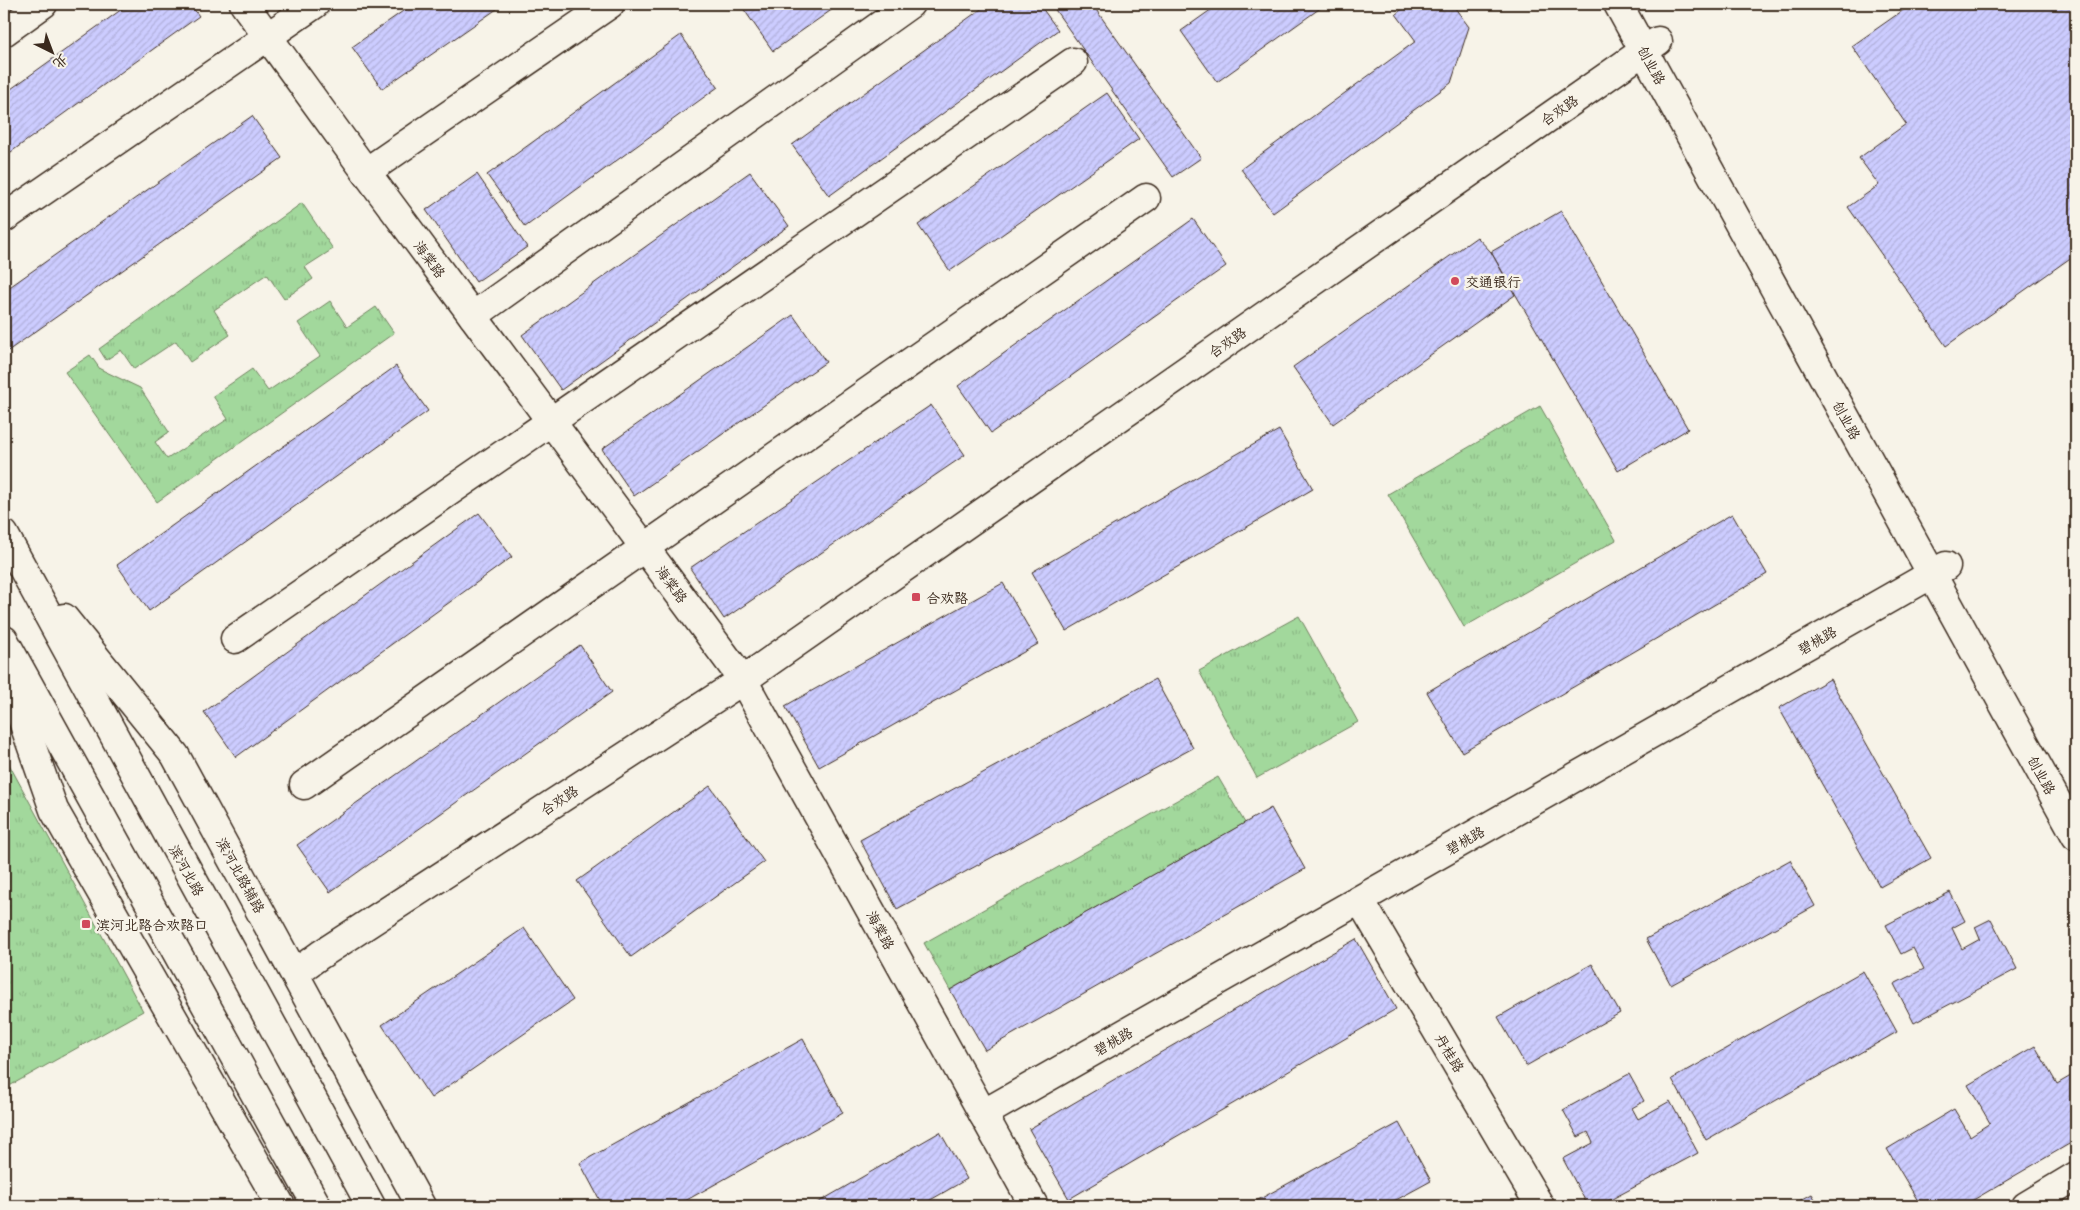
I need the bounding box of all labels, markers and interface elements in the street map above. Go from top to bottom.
north arrow [28,28,78,78]
street label: 创业路 [1633,42,1671,88]
text: 北 [49,50,73,75]
street label: 合欢路 [1536,89,1582,131]
street label: 海棠路 [409,236,451,282]
place label: 交通银行 [1465,271,1521,292]
marker: 交通银行 [1449,275,1461,287]
street label: 合欢路 [1204,321,1250,363]
street label: 创业路 [1828,397,1866,443]
street label: 海棠路 [651,561,693,607]
place label: 合欢路 [926,587,968,608]
marker: 合欢路 [910,591,922,603]
street label: 碧桃路 [1794,620,1840,660]
street label: 创业路 [2023,752,2061,798]
street label: 合欢路 [536,780,582,820]
street label: 碧桃路 [1442,820,1488,860]
street label: 滨河北路辅路 [211,833,271,917]
street label: 滨河北路 [164,840,210,900]
street label: 海棠路 [862,907,900,953]
place label: 滨河北路合欢路口 [96,914,208,935]
marker: 滨河北路合欢路口 [80,918,92,930]
street label: 碧桃路 [1090,1021,1136,1061]
street label: 丹桂路 [1430,1030,1470,1076]

